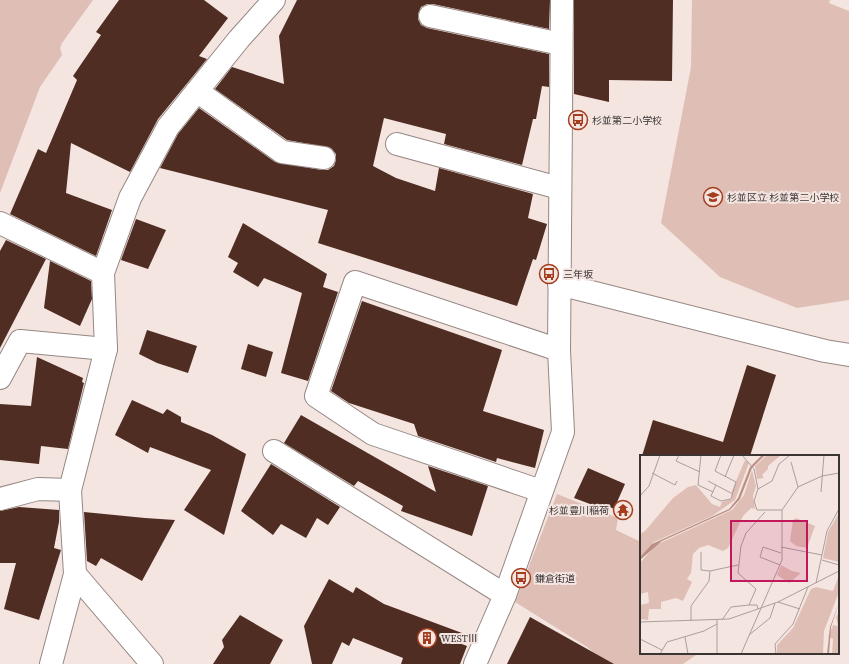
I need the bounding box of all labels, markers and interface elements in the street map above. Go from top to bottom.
bus stop icon: 杉並第二小学校 [567,109,589,131]
place label: 杉並第二小学校 [592,114,662,127]
school or university icon: 杉並区立 杉並第二小学校 [702,186,724,208]
place label: 杉並区立 杉並第二小学校 [727,191,839,204]
bus stop icon: 三年坂 [538,263,560,285]
place label: 三年坂 [563,268,593,281]
inset map [640,455,839,654]
temple icon: 杉並豊川稲荷 [612,499,634,521]
place label: 杉並豊川稲荷 [549,504,609,517]
bus stop icon: 鎌倉街道 [510,567,532,589]
place label: 鎌倉街道 [535,572,575,585]
building icon: WESTⅢ [416,627,438,649]
place label: WESTⅢ [441,632,478,645]

